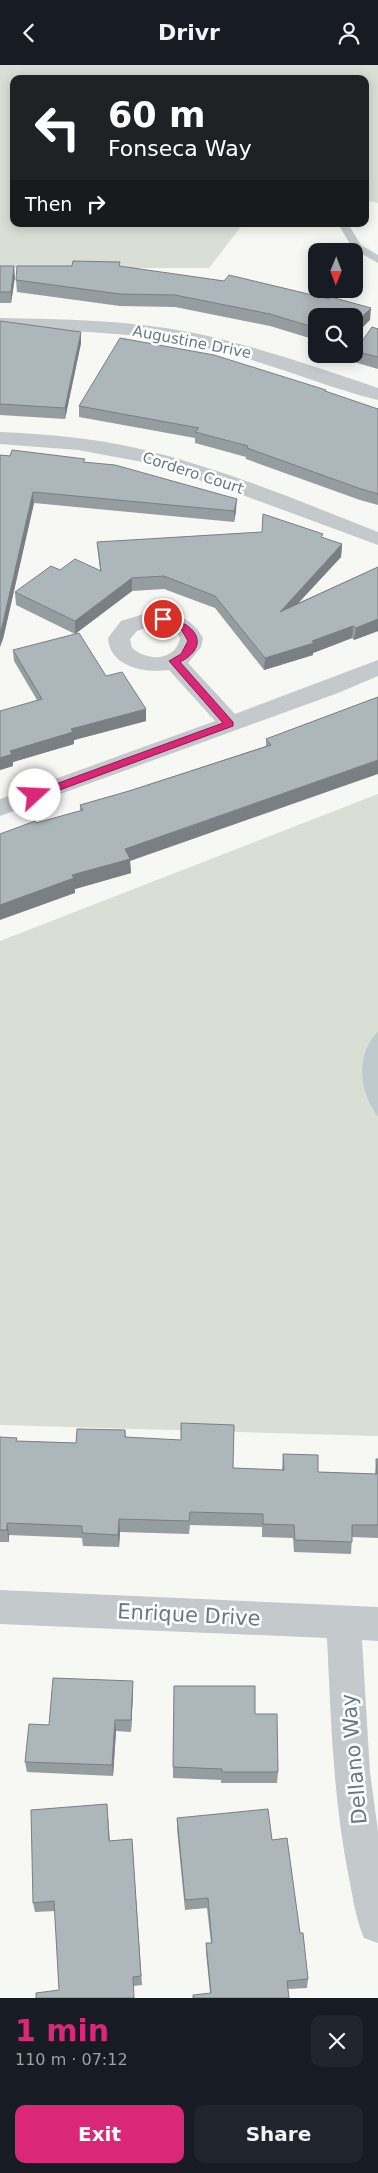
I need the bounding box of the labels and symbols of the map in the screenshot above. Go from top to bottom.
north arrow [308,243,362,297]
street label: Augustine Drive [131,322,253,362]
street label: Cordero Court [140,448,246,498]
pin [142,598,184,640]
position arrow [8,768,60,820]
street label: Enrique Drive [117,1599,261,1631]
street label: Dellano Way [336,1693,372,1825]

